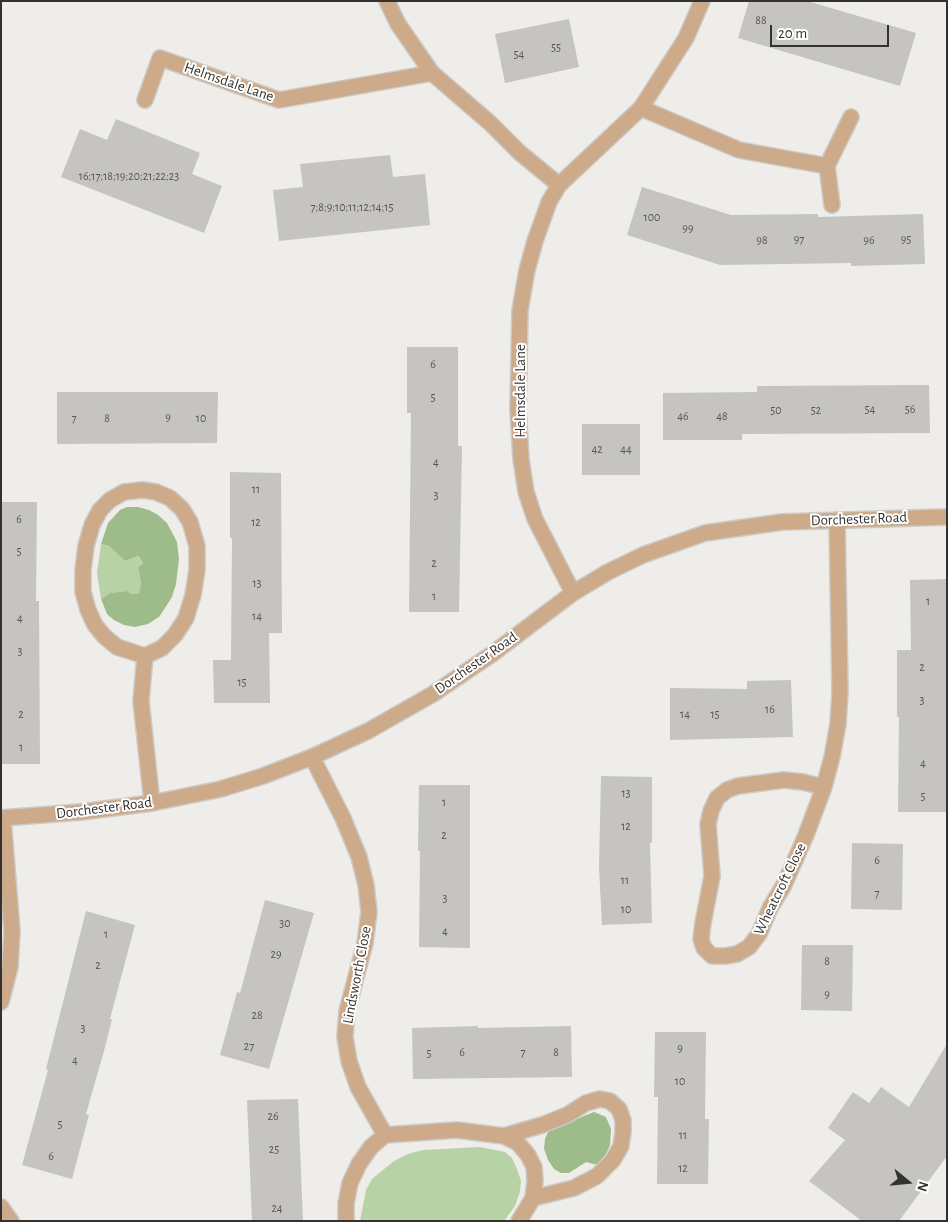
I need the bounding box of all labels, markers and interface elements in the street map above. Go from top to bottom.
house number: 88 [755,13,767,27]
scale bar [773,15,892,47]
text: 20 m [778,26,807,41]
house number: 55 [551,40,561,54]
house number: 54 [514,47,524,61]
street label: Helmsdale Lane [182,58,276,106]
house number: 16;17;18;19;20;21;22;23 [79,169,179,183]
house number: 7;8;9;10;11;12;14;15 [311,200,393,214]
house number: 100 [644,210,660,224]
house number: 99 [682,221,694,235]
house number: 97 [794,232,804,246]
house number: 95 [901,232,911,246]
house number: 98 [756,233,768,247]
house number: 96 [863,233,875,247]
street label: Helmsdale Lane [511,344,529,438]
house number: 6 [430,357,436,371]
house number: 5 [430,390,436,404]
house number: 54 [865,402,875,416]
house number: 56 [905,402,915,416]
house number: 50 [770,403,782,417]
house number: 52 [811,403,821,417]
house number: 46 [677,409,689,423]
house number: 48 [716,409,728,423]
house number: 9 [165,410,171,424]
house number: 7 [71,411,77,425]
house number: 8 [104,411,110,425]
house number: 10 [196,411,206,425]
house number: 42 [591,442,603,456]
house number: 44 [620,442,632,456]
house number: 4 [433,455,439,469]
house number: 11 [252,482,260,496]
house number: 3 [434,488,438,502]
street label: Dorchester Road [811,508,907,530]
house number: 6 [16,512,22,526]
house number: 12 [251,515,261,529]
house number: 5 [16,544,22,558]
house number: 2 [431,556,437,570]
house number: 13 [252,576,262,590]
house number: 1 [432,589,436,603]
house number: 1 [926,594,930,608]
house number: 14 [252,609,262,623]
house number: 4 [17,611,23,625]
street label: Dorchester Road [431,628,521,698]
house number: 3 [18,644,22,658]
house number: 2 [919,660,925,674]
house number: 15 [237,675,247,689]
house number: 3 [920,693,924,707]
house number: 16 [765,702,775,716]
house number: 2 [18,707,24,721]
house number: 14 [680,707,690,721]
house number: 15 [710,707,720,721]
house number: 1 [19,740,23,754]
house number: 4 [920,756,926,770]
house number: 13 [621,786,631,800]
house number: 5 [920,789,926,803]
street label: Dorchester Road [55,793,153,823]
house number: 1 [442,795,446,809]
house number: 12 [621,819,631,833]
house number: 2 [441,828,447,842]
street label: Wheatcroft Close [750,840,810,938]
house number: 6 [874,853,880,867]
house number: 11 [621,873,629,887]
house number: 7 [874,886,880,900]
house number: 3 [443,891,447,905]
house number: 10 [621,902,631,916]
house number: 30 [279,916,291,930]
house number: 4 [442,924,448,938]
street label: Lindsworth Close [339,925,375,1025]
house number: 1 [104,927,108,941]
house number: 29 [270,947,282,961]
house number: 8 [824,954,830,968]
house number: 2 [95,958,101,972]
house number: 9 [824,987,830,1001]
house number: 28 [251,1008,263,1022]
house number: 3 [81,1021,85,1035]
house number: 27 [244,1039,254,1053]
house number: 9 [677,1041,683,1055]
house number: 6 [459,1045,465,1059]
house number: 7 [520,1045,526,1059]
house number: 8 [553,1045,559,1059]
house number: 5 [426,1046,432,1060]
house number: 4 [72,1053,78,1067]
house number: 10 [675,1074,685,1088]
house number: 26 [267,1109,279,1123]
house number: 5 [57,1117,63,1131]
house number: 11 [679,1128,687,1142]
house number: 25 [269,1142,279,1156]
house number: 6 [48,1149,54,1163]
north arrow [883,1157,933,1207]
house number: 12 [678,1161,688,1175]
text: N [914,1180,930,1193]
house number: 24 [271,1201,283,1215]

